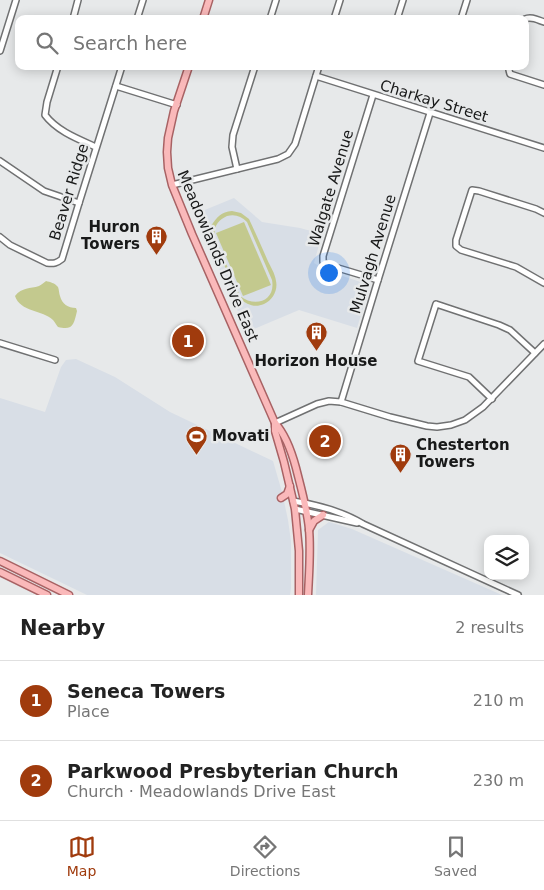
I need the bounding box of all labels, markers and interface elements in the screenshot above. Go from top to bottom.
search box [15,15,529,70]
icon: search [33,29,61,57]
text: Search here [73,32,187,54]
street label: Charkay Street [378,76,490,126]
street label: Walgate Avenue [305,127,357,249]
street label: Beaver Ridge [46,141,92,243]
street label: Meadowlands Drive East [174,168,262,345]
street label: Mulvagh Avenue [346,192,400,316]
place label: Huron Towers [81,218,140,253]
building icon: Huron Towers [144,224,168,255]
your location [316,260,342,286]
building icon: Horizon House [304,320,328,351]
pin: 1 [172,322,204,360]
place label: Horizon House [255,352,377,370]
pin: 2 [309,422,341,460]
sports icon: Movati [184,424,208,455]
place label: Movati [212,427,269,445]
place label: Chesterton Towers [416,436,510,471]
building icon: Chesterton Towers [388,442,412,473]
map controls [484,535,529,580]
button: layers [484,535,529,580]
text: Nearby [20,616,105,640]
text: 2 results [455,618,524,637]
text: Seneca Towers [67,680,225,702]
text: 1 [30,691,42,710]
text: 210 m [473,691,524,710]
text: Place [67,702,110,721]
text: Parkwood Presbyterian Church [67,760,399,782]
text: 2 [30,771,42,790]
text: 230 m [473,771,524,790]
text: Church · Meadowlands Drive East [67,782,336,801]
tab: Map [67,833,96,879]
tab: Directions [230,833,300,879]
tab: Saved [434,833,477,879]

